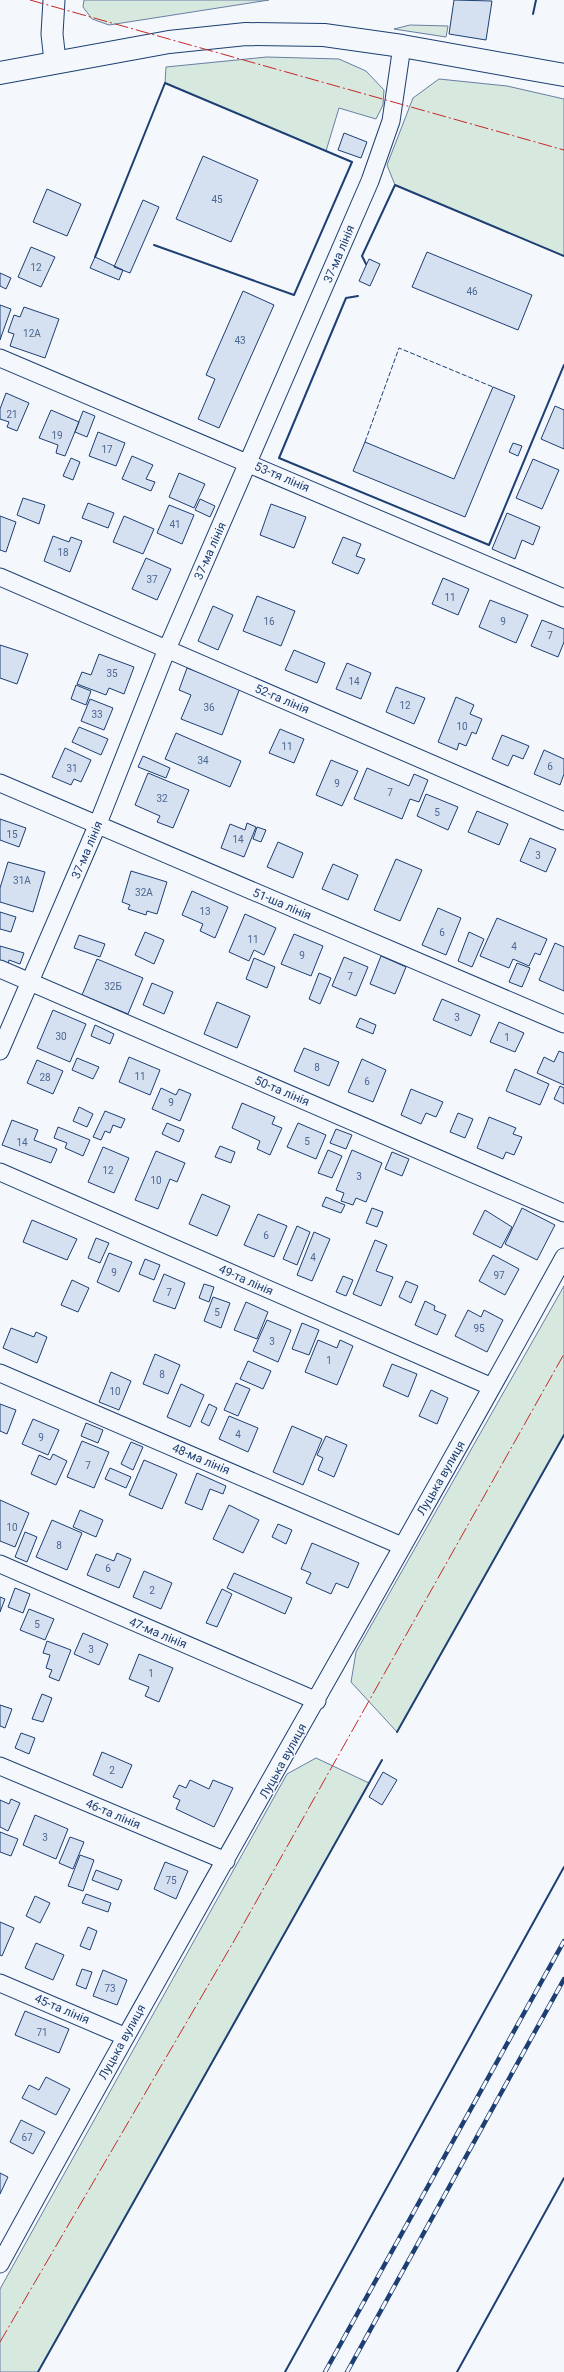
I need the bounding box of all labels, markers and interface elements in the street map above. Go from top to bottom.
house number: 45 [211,194,223,205]
street label: 37-ма лінія [321,223,357,285]
house number: 12 [30,262,42,273]
house number: 46 [466,286,478,297]
house number: 12А [23,328,41,339]
house number: 43 [234,335,246,346]
house number: 21 [6,409,18,420]
house number: 19 [51,430,63,441]
house number: 17 [101,444,113,455]
street label: 53-тя лінія [252,459,312,495]
house number: 41 [169,519,181,530]
street label: 37-ма лінія [191,520,229,582]
house number: 18 [57,547,69,558]
house number: 37 [146,574,158,585]
house number: 11 [444,592,456,603]
house number: 16 [263,616,275,627]
house number: 9 [500,616,506,627]
house number: 7 [547,630,553,641]
house number: 35 [106,668,118,679]
house number: 14 [348,676,360,687]
street label: 52-га лінія [253,681,311,717]
house number: 12 [399,700,411,711]
house number: 36 [203,702,215,713]
house number: 33 [91,709,103,720]
house number: 10 [456,721,468,732]
house number: 11 [281,741,293,752]
house number: 34 [197,755,209,766]
house number: 6 [547,761,553,772]
house number: 31 [66,763,78,774]
house number: 9 [334,778,340,789]
house number: 7 [387,787,393,798]
house number: 32 [156,793,168,804]
house number: 5 [434,807,440,818]
street label: 37-ма лінія [69,819,105,881]
house number: 15 [6,829,18,840]
house number: 14 [232,834,244,845]
house number: 3 [535,850,541,861]
house number: 31А [13,875,31,886]
street label: 51-ша лінія [251,885,313,923]
house number: 32А [135,887,153,898]
house number: 13 [199,906,211,917]
house number: 6 [439,927,445,938]
house number: 11 [247,934,259,945]
house number: 4 [511,941,517,952]
house number: 9 [299,950,305,961]
house number: 7 [347,971,353,982]
house number: 32Б [104,981,122,992]
house number: 3 [454,1012,460,1023]
house number: 30 [55,1031,67,1042]
house number: 1 [504,1032,510,1043]
house number: 8 [314,1062,320,1073]
house number: 11 [134,1071,146,1082]
house number: 28 [39,1072,51,1083]
street label: 50-та лінія [252,1073,312,1109]
house number: 6 [364,1076,370,1087]
house number: 9 [168,1097,174,1108]
house number: 5 [304,1136,310,1147]
house number: 14 [16,1137,28,1148]
house number: 12 [102,1165,114,1176]
house number: 3 [356,1171,362,1182]
house number: 10 [150,1175,162,1186]
house number: 6 [263,1230,269,1241]
house number: 4 [310,1252,316,1263]
street label: 49-та лінія [217,1262,275,1298]
house number: 9 [111,1267,117,1278]
house number: 97 [493,1270,505,1281]
house number: 7 [166,1287,172,1298]
house number: 5 [214,1307,220,1318]
house number: 95 [473,1323,485,1334]
house number: 3 [269,1336,275,1347]
house number: 1 [326,1355,332,1366]
house number: 8 [159,1369,165,1380]
house number: 10 [109,1386,121,1397]
house number: 4 [235,1429,241,1440]
house number: 9 [38,1432,44,1443]
street label: Луцька вулиця [414,1438,468,1518]
street label: 48-ма лінія [170,1441,232,1477]
house number: 7 [85,1460,91,1471]
house number: 10 [6,1522,18,1533]
house number: 8 [56,1540,62,1551]
house number: 6 [105,1563,111,1574]
house number: 2 [149,1585,155,1596]
street label: 47-ма лінія [127,1615,189,1651]
house number: 5 [34,1619,40,1630]
house number: 3 [88,1644,94,1655]
house number: 1 [148,1668,154,1679]
street label: Луцька вулиця [257,1721,309,1801]
house number: 2 [109,1765,115,1776]
street label: 46-та лінія [83,1796,143,1832]
house number: 3 [42,1832,48,1843]
house number: 75 [165,1875,177,1886]
house number: 73 [104,1983,116,1994]
street label: 45-та лінія [32,1991,92,2027]
street label: Луцька вулиця [96,2002,148,2082]
house number: 71 [36,2027,48,2038]
house number: 67 [21,2132,33,2143]

